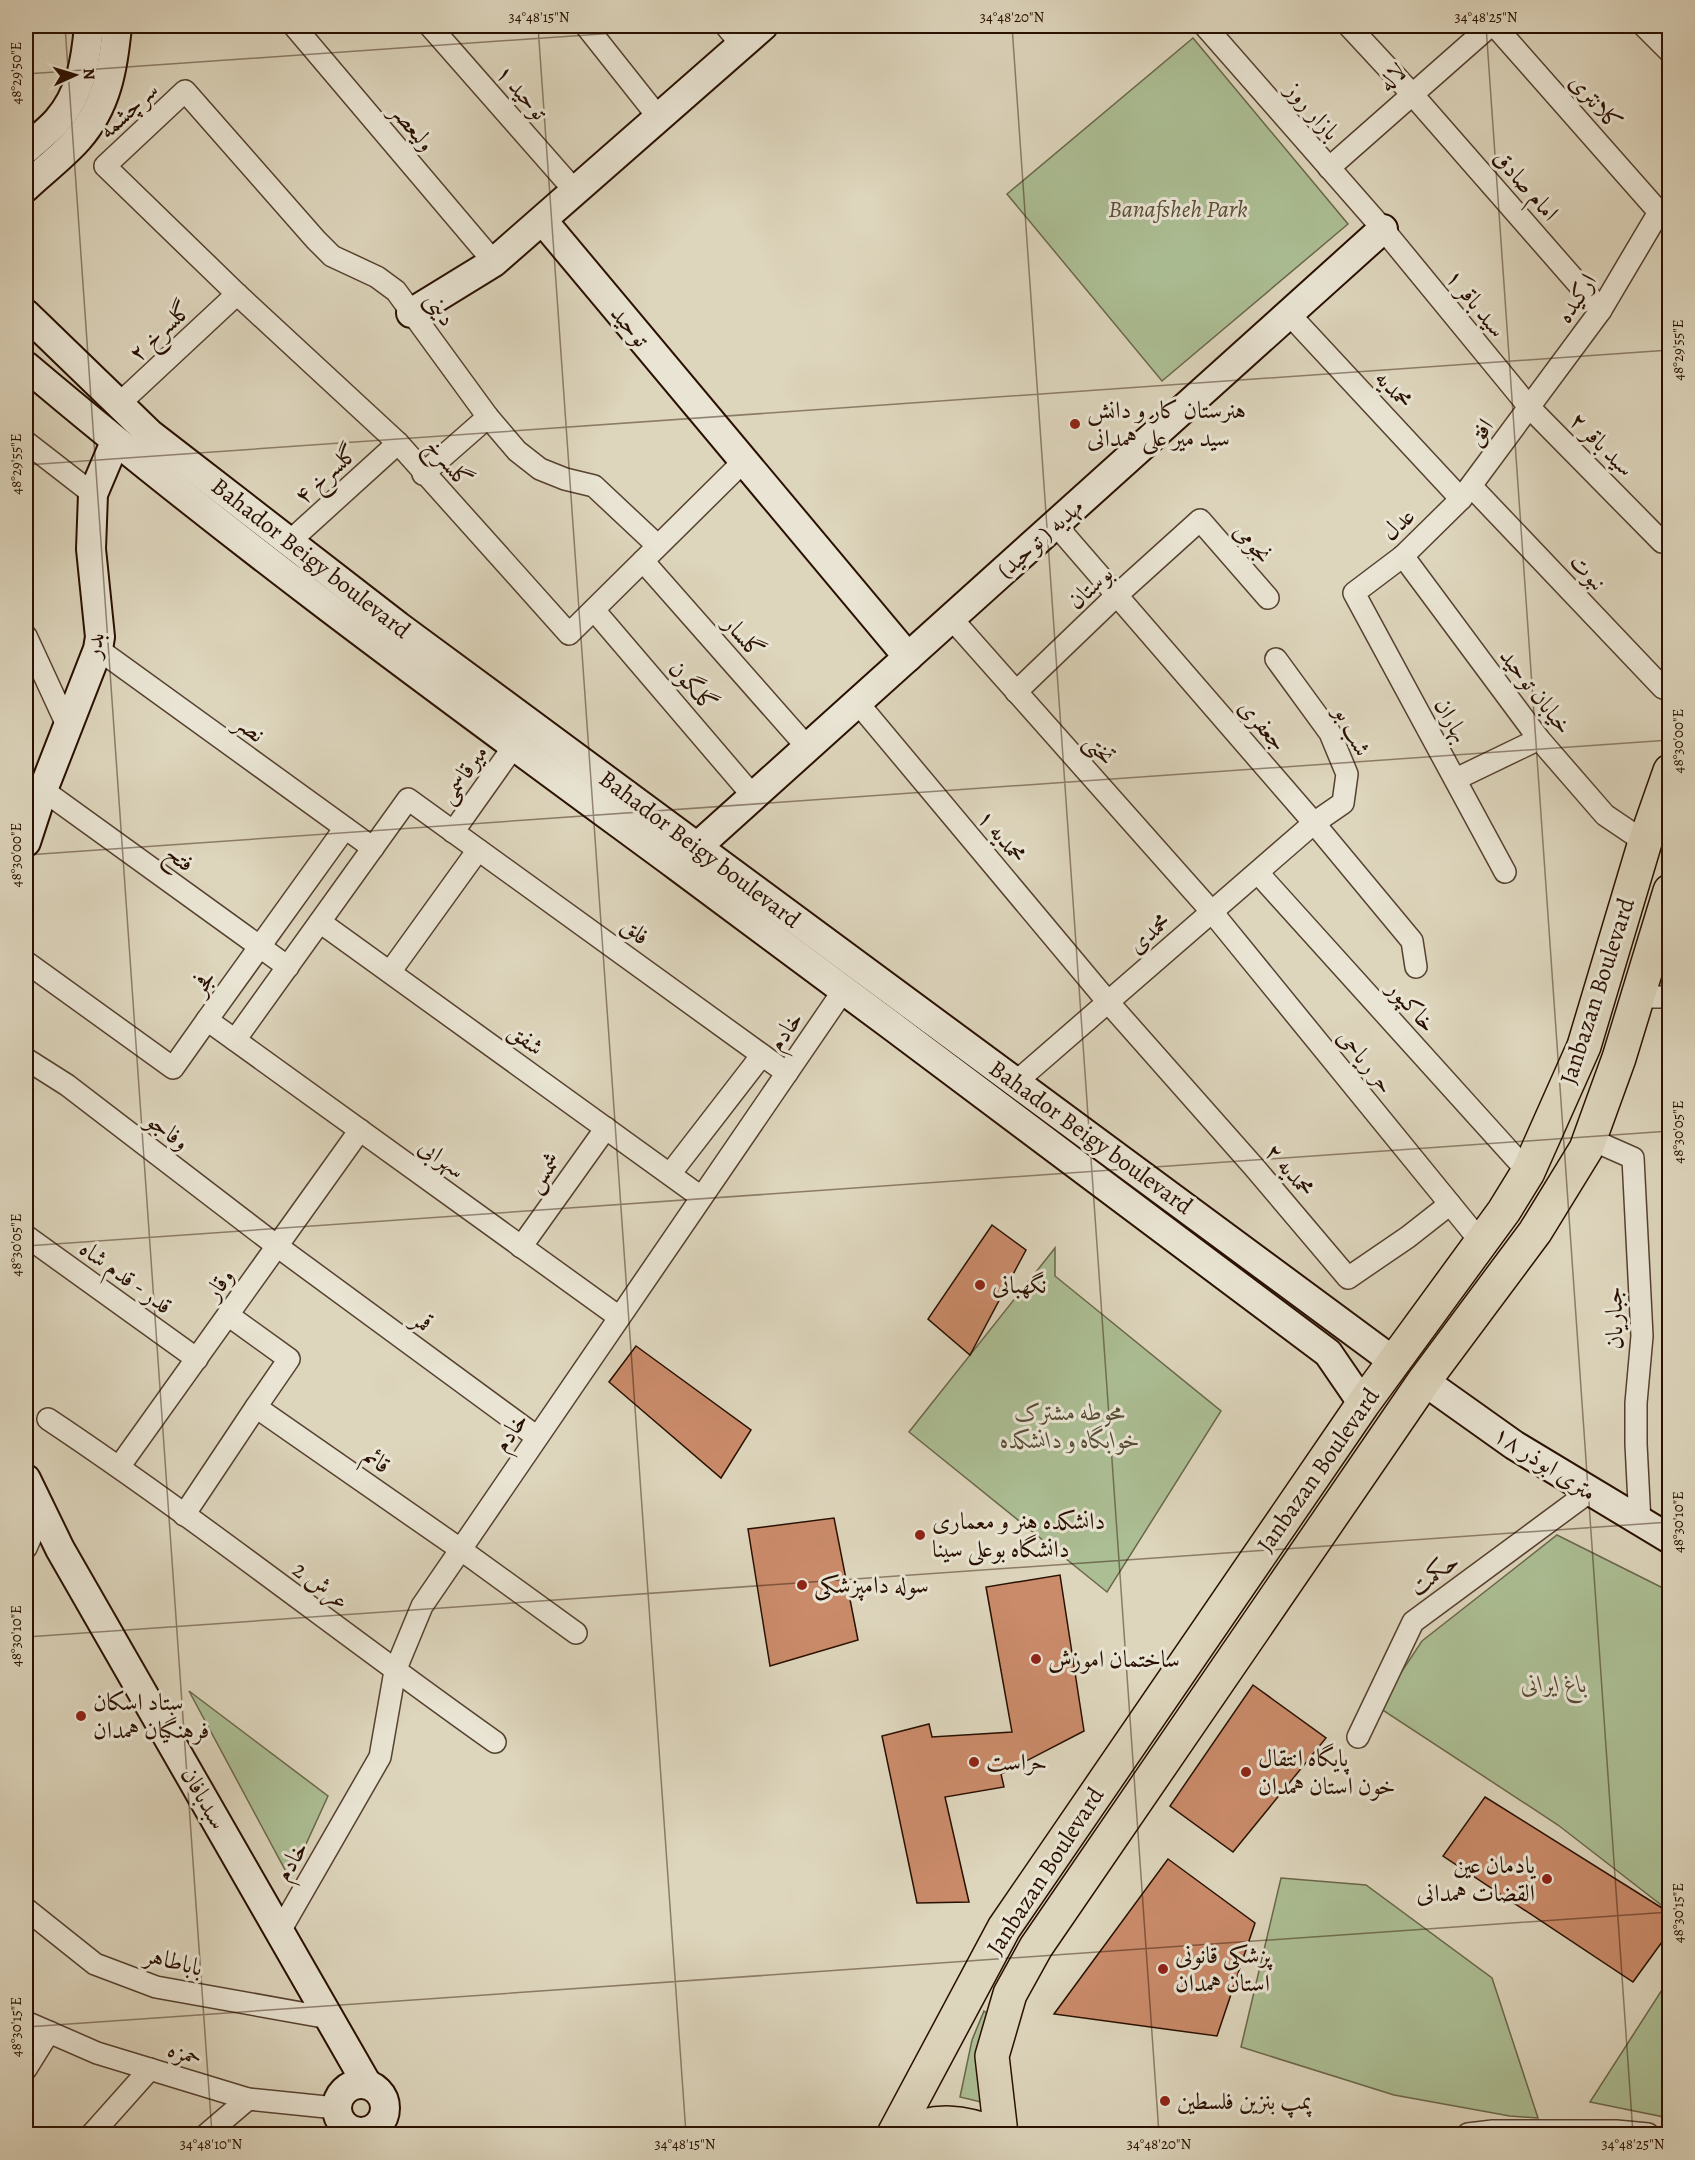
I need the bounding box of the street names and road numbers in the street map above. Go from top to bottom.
street label: لاله [1371,56,1413,98]
street label: توحید ۱ [489,57,556,127]
street label: کلانتری [1562,67,1630,137]
street label: بازار روز [1277,73,1347,147]
street label: سرچشمه [91,74,165,146]
street label: ولیعصر [381,94,443,158]
street label: امام صادق [1482,142,1566,231]
street label: سید باقر ۱ [1438,262,1514,344]
street label: ارکیده [1548,267,1604,329]
street label: دینی [417,285,463,333]
street label: گلسرخ ۲ [121,293,202,372]
street label: توحید [603,298,657,354]
street label: محمدیه [1368,363,1420,415]
street label: سید باقر ۲ [1563,405,1641,483]
street label: افق [1459,412,1501,452]
street label: گلسرخ [414,431,480,498]
street label: گلسرخ ۴ [287,437,368,515]
street label: Bahador Beigy boulevard [205,470,417,646]
street label: مهدیه ( توحید) [990,491,1090,585]
street label: عدل [1374,500,1422,548]
street label: نجومی [1226,516,1280,570]
street label: نبوت [1562,546,1614,598]
street label: بوستان [1060,558,1120,616]
street label: گلسار [715,607,772,665]
street label: بدر [76,630,112,662]
street label: خیابان توحید [1492,641,1580,741]
street label: گلگون [661,653,725,719]
street label: جعفری [1231,692,1295,758]
street label: بهاران [1427,692,1477,748]
street label: شب بو [1326,699,1379,762]
street label: نصر [226,704,272,750]
street label: تختی [1076,726,1123,773]
street label: میرقاسمی [431,738,496,811]
street label: Bahador Beigy boulevard [593,763,807,935]
street label: محمدیه ۱ [970,802,1034,870]
street label: فتح [156,837,201,883]
street label: Janbazan Boulevard [1552,894,1642,1088]
street label: محمدی [1121,905,1177,961]
street label: فلق [614,910,656,952]
street label: فجر [181,963,223,1004]
street label: خاکپور [1379,972,1444,1039]
street label: خادم [760,1005,814,1060]
street label: شفق [502,1015,550,1063]
street label: حر ریاحی [1330,1022,1402,1100]
street label: Bahador Beigy boulevard [983,1052,1199,1222]
street label: وفاجو [138,1103,196,1158]
street label: سهرابی [412,1130,472,1187]
street label: محمدیه ۲ [1258,1136,1322,1204]
street label: شمس [518,1145,568,1199]
street label: قدر - قدم شاه [70,1232,179,1326]
street label: وقار [196,1262,241,1308]
street label: جباریان [1597,1286,1631,1350]
street label: قمر [403,1301,439,1339]
street label: Janbazan Boulevard [1249,1381,1387,1559]
street label: خادم [485,1406,539,1461]
street label: ۱۸ متری ابوذر [1487,1418,1603,1508]
street label: قائم [354,1439,397,1485]
street label: حکمت [1403,1545,1465,1603]
street label: عرش 2 [286,1553,356,1617]
street label: سبدبافان [173,1761,235,1835]
street label: Janbazan Boulevard [979,1781,1111,1961]
street label: خادم [267,1835,320,1890]
street label: باباطاهر [139,1938,206,1984]
street label: حمزه [164,2033,206,2073]

